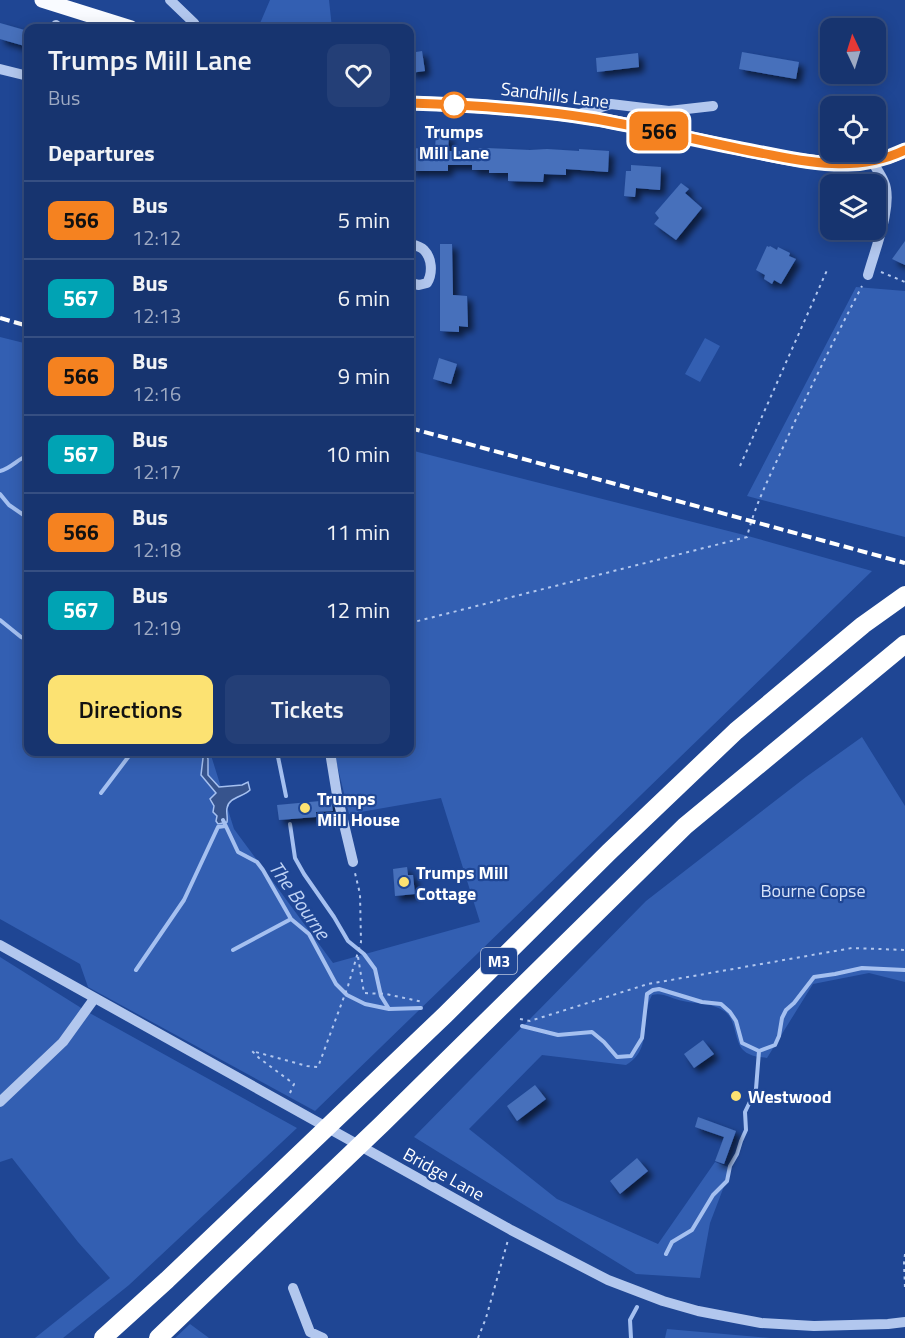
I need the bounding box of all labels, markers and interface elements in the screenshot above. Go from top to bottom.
north arrow [820,18,886,84]
map controls [820,18,886,240]
text: Trumps Mill Lane [48,38,252,81]
button: heart [327,44,390,107]
street label: Sandhills Lane [499,75,611,115]
text: Bus [48,82,80,113]
marker: Trumps Mill Lane [441,92,467,118]
button: locate [820,96,886,162]
line badge: 566 [624,112,694,150]
text: 566 [641,115,677,147]
place label: Trumps Mill Lane [419,118,489,166]
text: Departures [48,136,155,170]
button: layers [820,174,886,240]
text: Bus [132,188,168,222]
text: 5 min [338,203,390,237]
text: 566 [63,204,99,236]
text: 12:12 [132,222,181,253]
text: Bus [132,266,168,300]
text: 6 min [338,281,390,315]
text: 567 [63,282,99,314]
text: 12:13 [132,300,181,331]
text: Bus [132,344,168,378]
text: 9 min [338,359,390,393]
text: 566 [63,360,99,392]
text: 12:16 [132,378,181,409]
text: Bus [132,422,168,456]
text: 10 min [325,437,390,471]
text: 567 [63,438,99,470]
text: 12:17 [132,456,181,487]
text: Bus [132,500,168,534]
text: 11 min [325,515,390,549]
text: 566 [63,516,99,548]
text: 12:18 [132,534,181,565]
text: Bus [132,578,168,612]
text: 12 min [325,593,390,627]
text: 567 [63,594,99,626]
text: 12:19 [132,612,181,643]
button: Directions [48,675,213,744]
button: Tickets [225,675,390,744]
place label: Trumps Mill House [317,785,400,833]
marker: Trumps Mill House [298,801,312,815]
water label: The Bourne [262,854,339,947]
place label: Trumps Mill Cottage [416,859,508,907]
marker: Trumps Mill Cottage [397,875,411,889]
park label: Bourne Copse [760,877,866,904]
road number: M3 [481,948,517,974]
place label: Westwood [748,1083,832,1110]
marker: Westwood [729,1089,743,1103]
street label: Bridge Lane [398,1141,490,1207]

